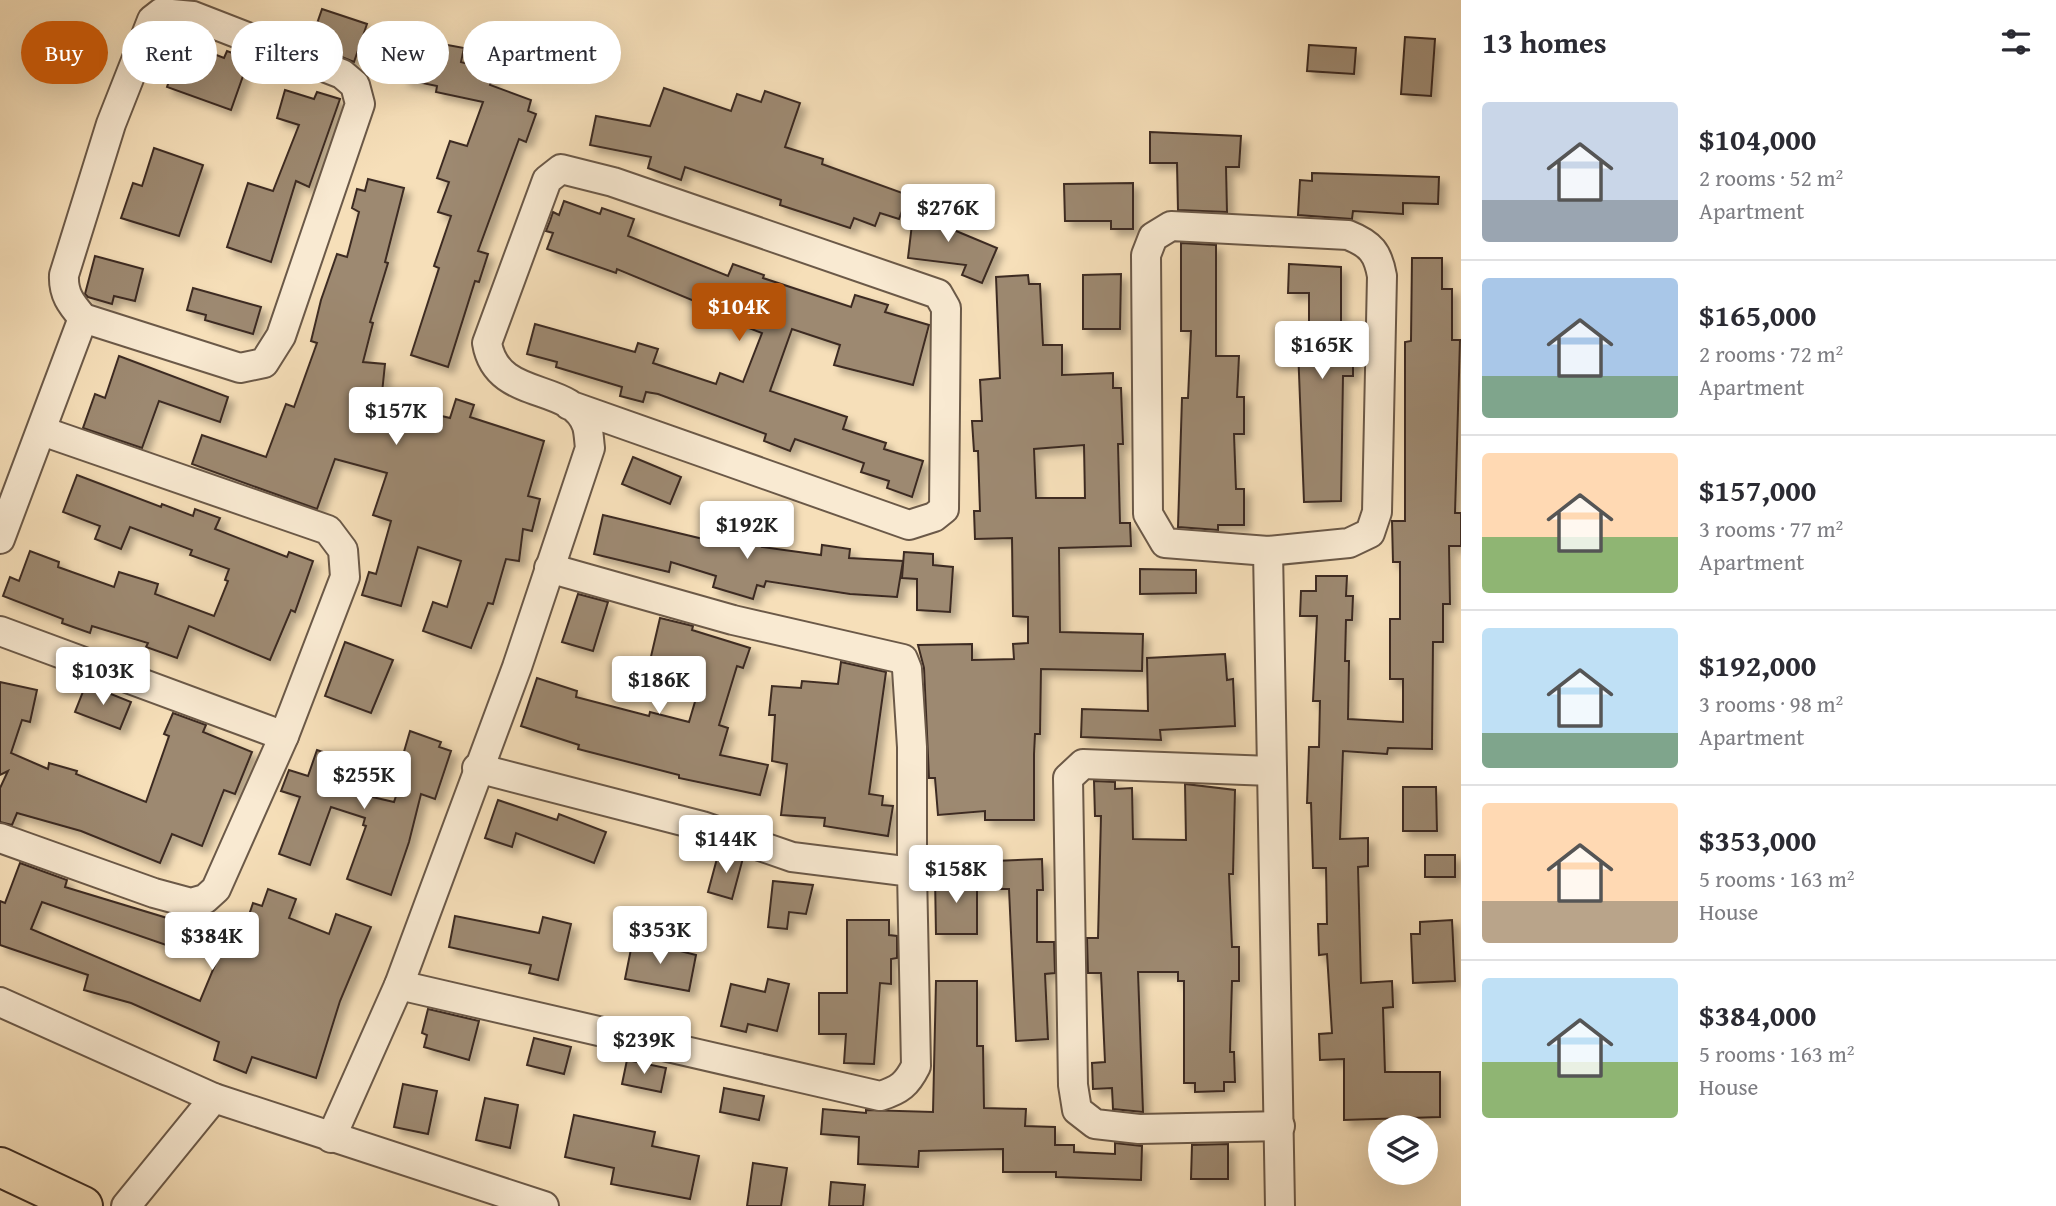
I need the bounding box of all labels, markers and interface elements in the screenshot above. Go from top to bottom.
text: 13 homes [1482,20,1607,64]
chip: Buy [21,21,108,84]
chip: Rent [122,21,217,84]
chip: Filters [231,21,343,84]
chip: New [357,21,449,84]
chip: Apartment [463,21,621,84]
icon: filters [1997,23,2035,61]
text: $104,000 [1699,117,1816,161]
icon: home [1538,130,1622,214]
text: 2 rooms · 52 m² [1699,161,1843,194]
pin: $276K [899,184,997,244]
text: $276K [917,190,979,223]
text: Apartment [1699,194,1804,227]
pin: $104K [690,284,788,343]
text: $104K [708,289,770,322]
text: $165,000 [1699,293,1816,337]
icon: home [1538,306,1622,390]
pin: $165K [1273,322,1371,381]
text: $165K [1291,327,1353,360]
text: 2 rooms · 72 m² [1699,337,1843,370]
text: Apartment [1699,370,1804,403]
pin: $157K [347,388,445,447]
text: $157K [365,393,427,426]
text: $157,000 [1699,468,1816,512]
icon: home [1538,481,1622,565]
pin: $192K [698,502,796,561]
text: $192K [716,507,778,540]
text: 3 rooms · 77 m² [1699,512,1843,545]
text: Apartment [1699,545,1804,578]
text: $192,000 [1699,643,1816,687]
pin: $103K [54,648,152,707]
text: $103K [72,653,134,686]
pin: $186K [610,656,708,716]
icon: home [1538,656,1622,740]
text: $186K [628,662,690,695]
text: 3 rooms · 98 m² [1699,687,1843,720]
text: Apartment [1699,720,1804,753]
pin: $255K [315,752,413,811]
text: $255K [333,757,395,790]
pin: $144K [677,816,775,875]
text: $353,000 [1699,818,1816,862]
text: $144K [695,821,757,854]
icon: home [1538,831,1622,915]
pin: $158K [907,846,1005,905]
text: $158K [925,851,987,884]
text: 5 rooms · 163 m² [1699,862,1854,895]
text: House [1699,895,1758,928]
pin: $353K [611,906,709,966]
pin: $384K [163,912,261,972]
text: $353K [629,912,691,945]
text: $384K [181,918,243,951]
text: $384,000 [1699,993,1816,1037]
icon: home [1538,1006,1622,1090]
pin: $239K [595,1016,693,1076]
text: $239K [613,1022,675,1055]
text: 5 rooms · 163 m² [1699,1037,1854,1070]
text: House [1699,1070,1758,1103]
map controls [1368,1115,1438,1185]
button: layers [1368,1115,1438,1185]

